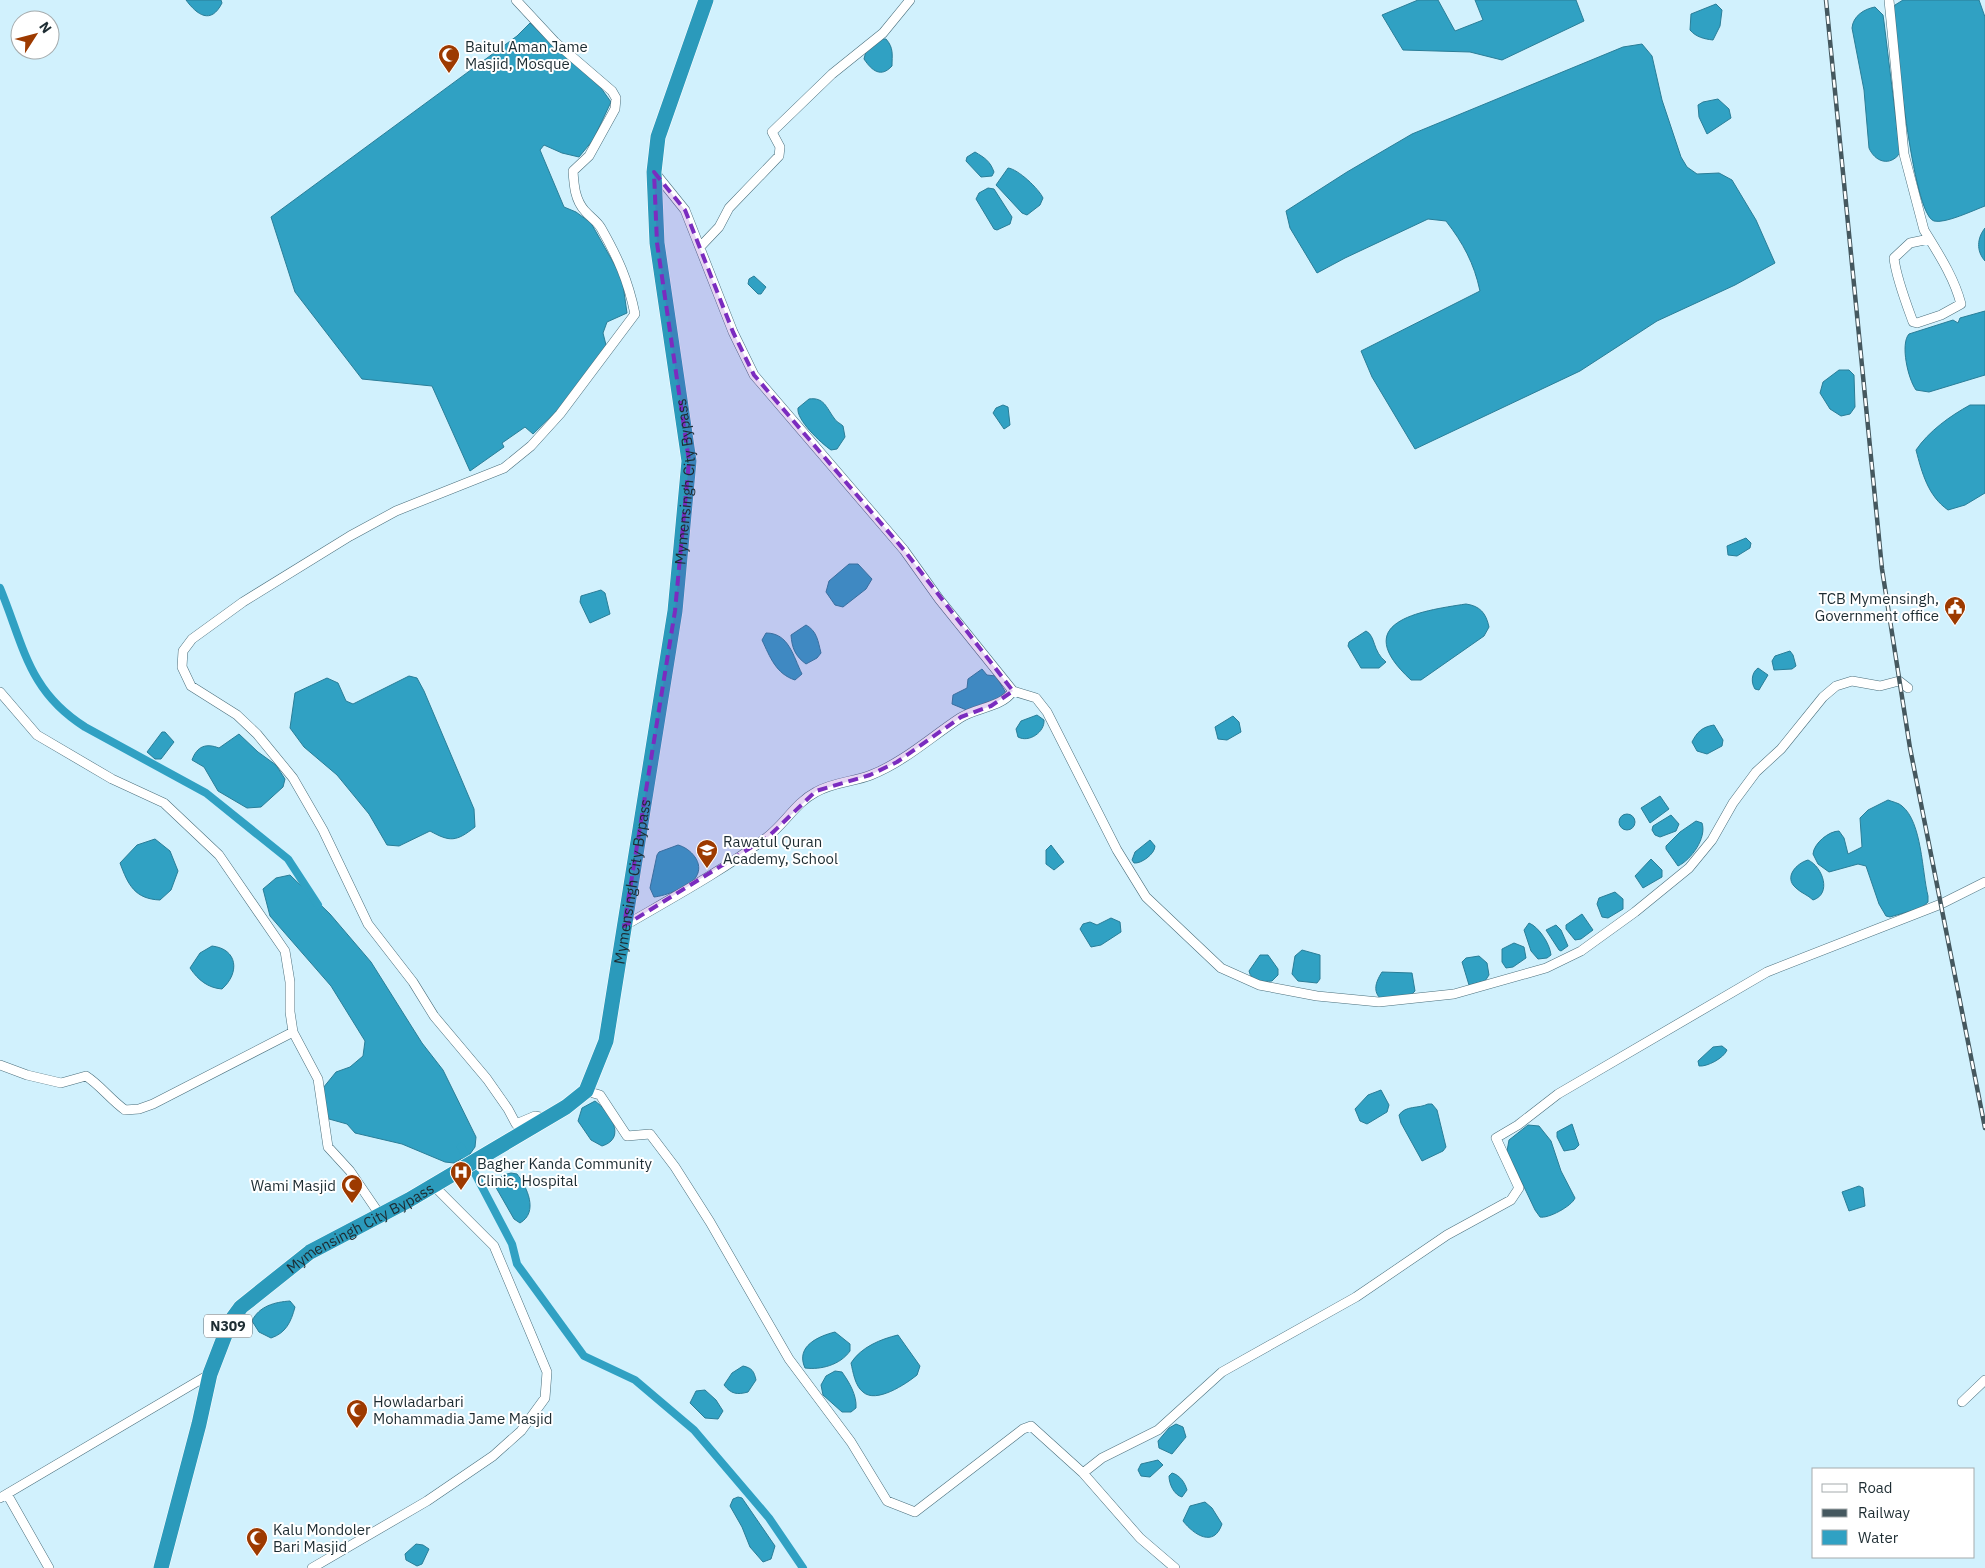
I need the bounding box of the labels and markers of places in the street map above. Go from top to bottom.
place label: Baitul Aman Jame Masjid, Mosque [465,37,588,73]
mosque icon: Baitul Aman Jame Masjid, Mosque [437,43,461,74]
place label: TCB Mymensingh, Government office [1815,589,1939,625]
public building icon: TCB Mymensingh, Government office [1943,595,1967,626]
place label: Rawatul Quran Academy, School [723,832,838,868]
school or university icon: Rawatul Quran Academy, School [695,838,719,869]
place label: Bagher Kanda Community Clinic, Hospital [477,1154,653,1190]
hospital icon: Bagher Kanda Community Clinic, Hospital [449,1160,473,1191]
mosque icon: Wami Masjid [340,1173,364,1204]
place label: Wami Masjid [251,1176,336,1195]
place label: Howladarbari Mohammadia Jame Masjid [373,1392,553,1428]
mosque icon: Howladarbari Mohammadia Jame Masjid [345,1398,369,1429]
place label: Kalu Mondoler Bari Masjid [273,1520,371,1556]
mosque icon: Kalu Mondoler Bari Masjid [245,1526,269,1557]

